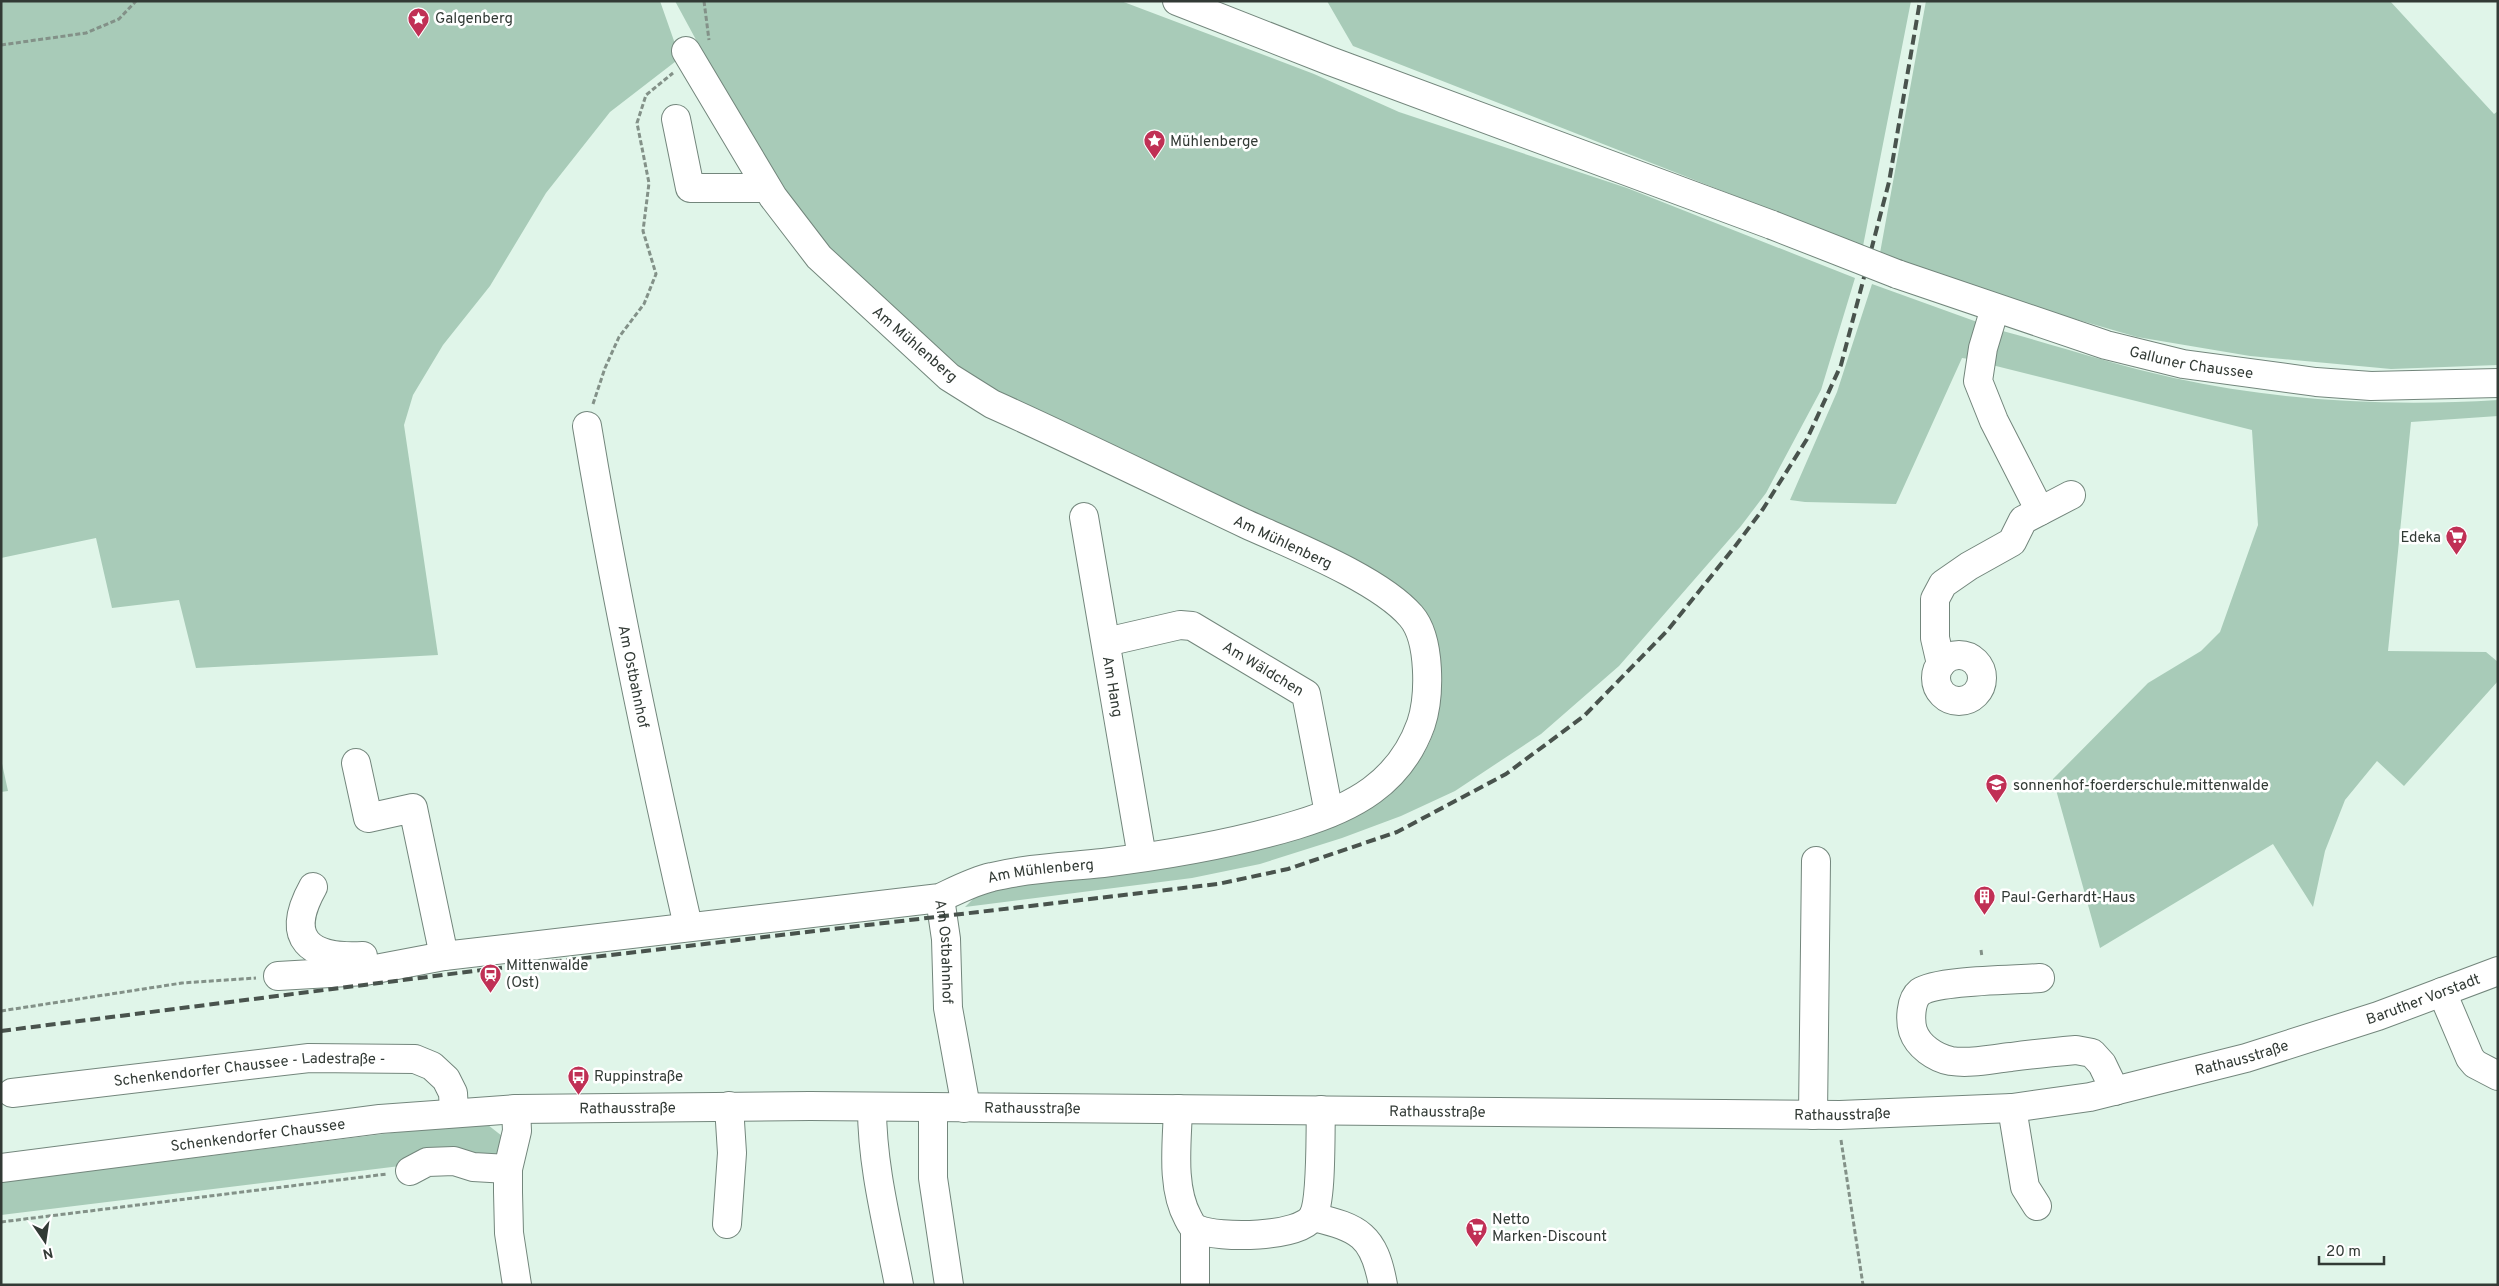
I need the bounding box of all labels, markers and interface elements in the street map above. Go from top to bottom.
place icon: Galgenberg [407,6,431,37]
place label: Galgenberg [435,10,513,29]
place icon: Mühlenberge [1142,129,1166,160]
place label: Mühlenberge [1170,133,1258,152]
street label: Am Mühlenberg [867,303,961,387]
street label: Galluner Chaussee [2127,343,2254,384]
street label: Am Mühlenberg [1230,512,1335,575]
supermarket icon: Edeka [2445,525,2469,556]
place label: Edeka [2401,529,2441,548]
street label: Am Ostbahnhof [613,624,652,730]
street label: Am Wäldchen [1218,638,1307,701]
street label: Am Hang [1097,655,1126,719]
school or university icon: sonnenhof-foerderschule.mittenwalde [1985,773,2009,804]
place label: sonnenhof-foerderschule.mittenwalde [2013,777,2269,796]
street label: Am Mühlenberg [986,856,1095,889]
building icon: Paul-Gerhardt-Haus [1973,885,1997,916]
place label: Paul-Gerhardt-Haus [2001,889,2135,908]
street label: Am Ostbahnhof [929,898,956,1004]
place label: Mittenwalde (Ost) [506,957,588,993]
station icon: Mittenwalde (Ost) [478,962,502,993]
street label: Baruther Vorstadt [2364,970,2483,1030]
street label: Rathausstraße [2193,1037,2291,1081]
street label: Schenkendorfer Chaussee - Ladestraße - [113,1050,386,1092]
bus stop icon: Ruppinstraße [566,1064,590,1095]
place label: Ruppinstraße [594,1068,683,1087]
street label: Rathausstraße [579,1099,676,1119]
street label: Rathausstraße [984,1100,1081,1119]
street label: Rathausstraße [1389,1103,1486,1123]
street label: Rathausstraße [1794,1105,1891,1126]
street label: Schenkendorfer Chaussee [170,1116,346,1157]
place label: Netto Marken-Discount [1492,1211,1607,1247]
north arrow [20,1216,70,1266]
supermarket icon: Netto Marken-Discount [1464,1216,1488,1247]
scale bar [2319,1234,2384,1266]
text: N [41,1243,54,1262]
text: 20 m [2326,1243,2361,1262]

